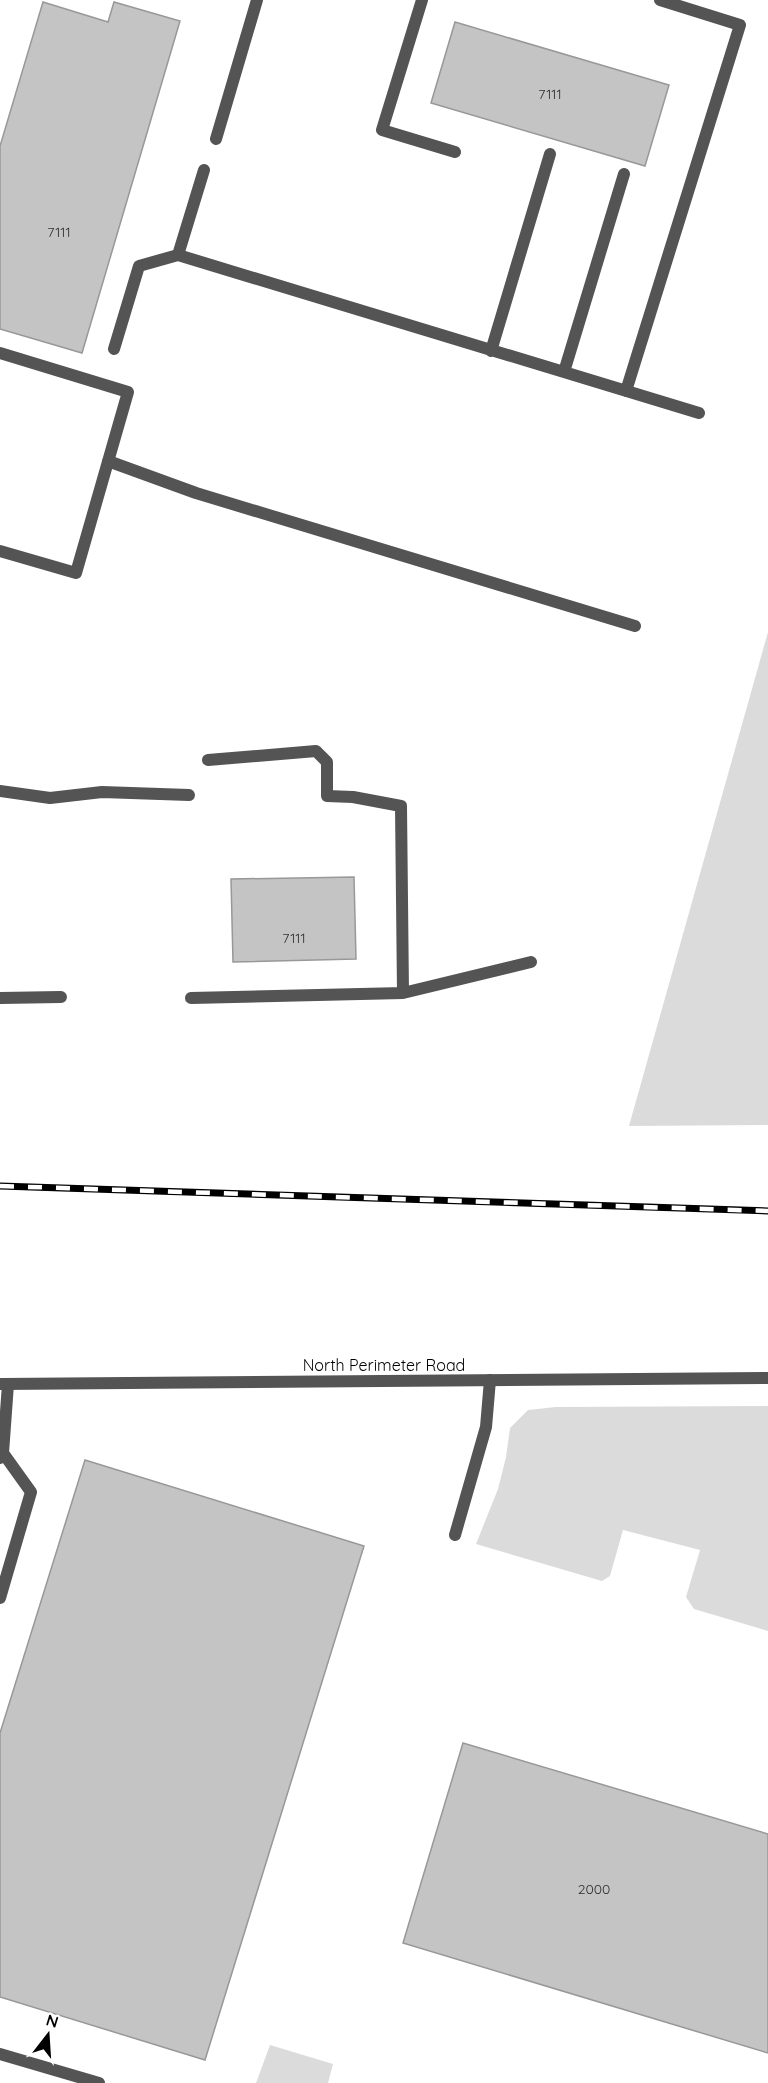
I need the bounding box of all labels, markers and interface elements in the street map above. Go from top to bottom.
house number: 7111 [538,85,562,103]
house number: 7111 [47,223,71,241]
house number: 7111 [282,929,306,947]
street label: North Perimeter Road [303,1355,465,1375]
house number: 2000 [578,1880,610,1898]
north arrow [18,2005,78,2065]
text: N [44,2009,61,2032]

